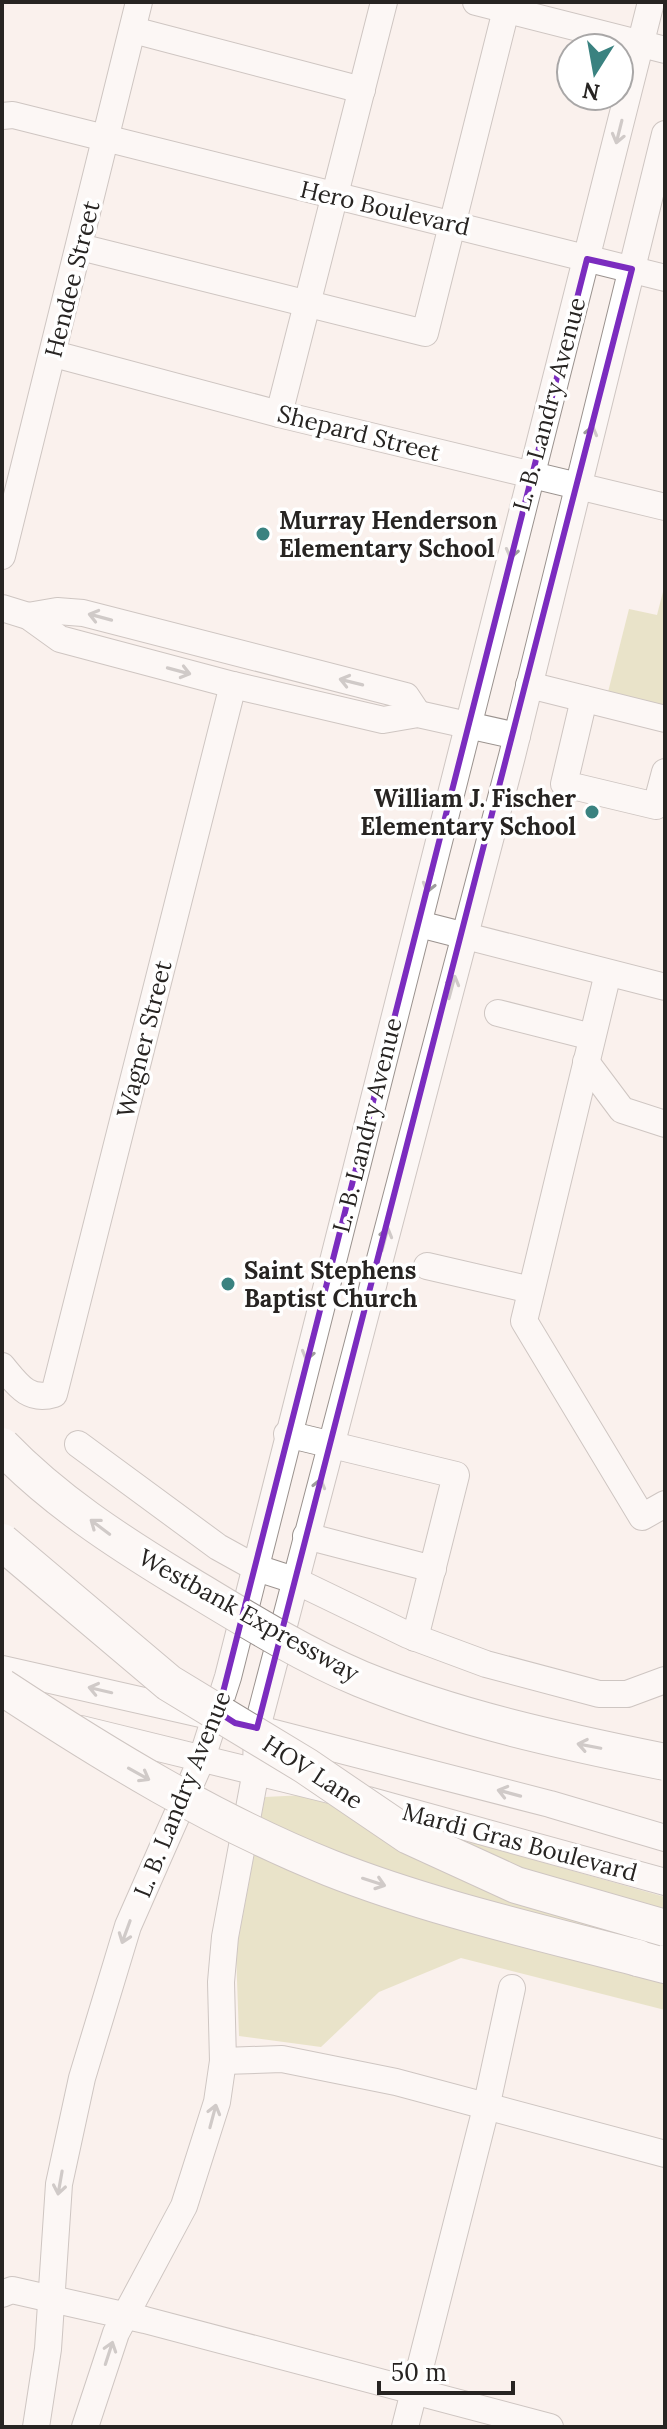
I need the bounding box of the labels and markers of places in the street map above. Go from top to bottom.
place label: Murray Henderson Elementary School [279,505,497,564]
marker: Murray Henderson Elementary School [254,525,272,543]
place label: William J. Fischer Elementary School [360,783,576,842]
marker: William J. Fischer Elementary School [583,803,601,821]
place label: Saint Stephens Baptist Church [244,1255,417,1314]
marker: Saint Stephens Baptist Church [219,1275,237,1293]

